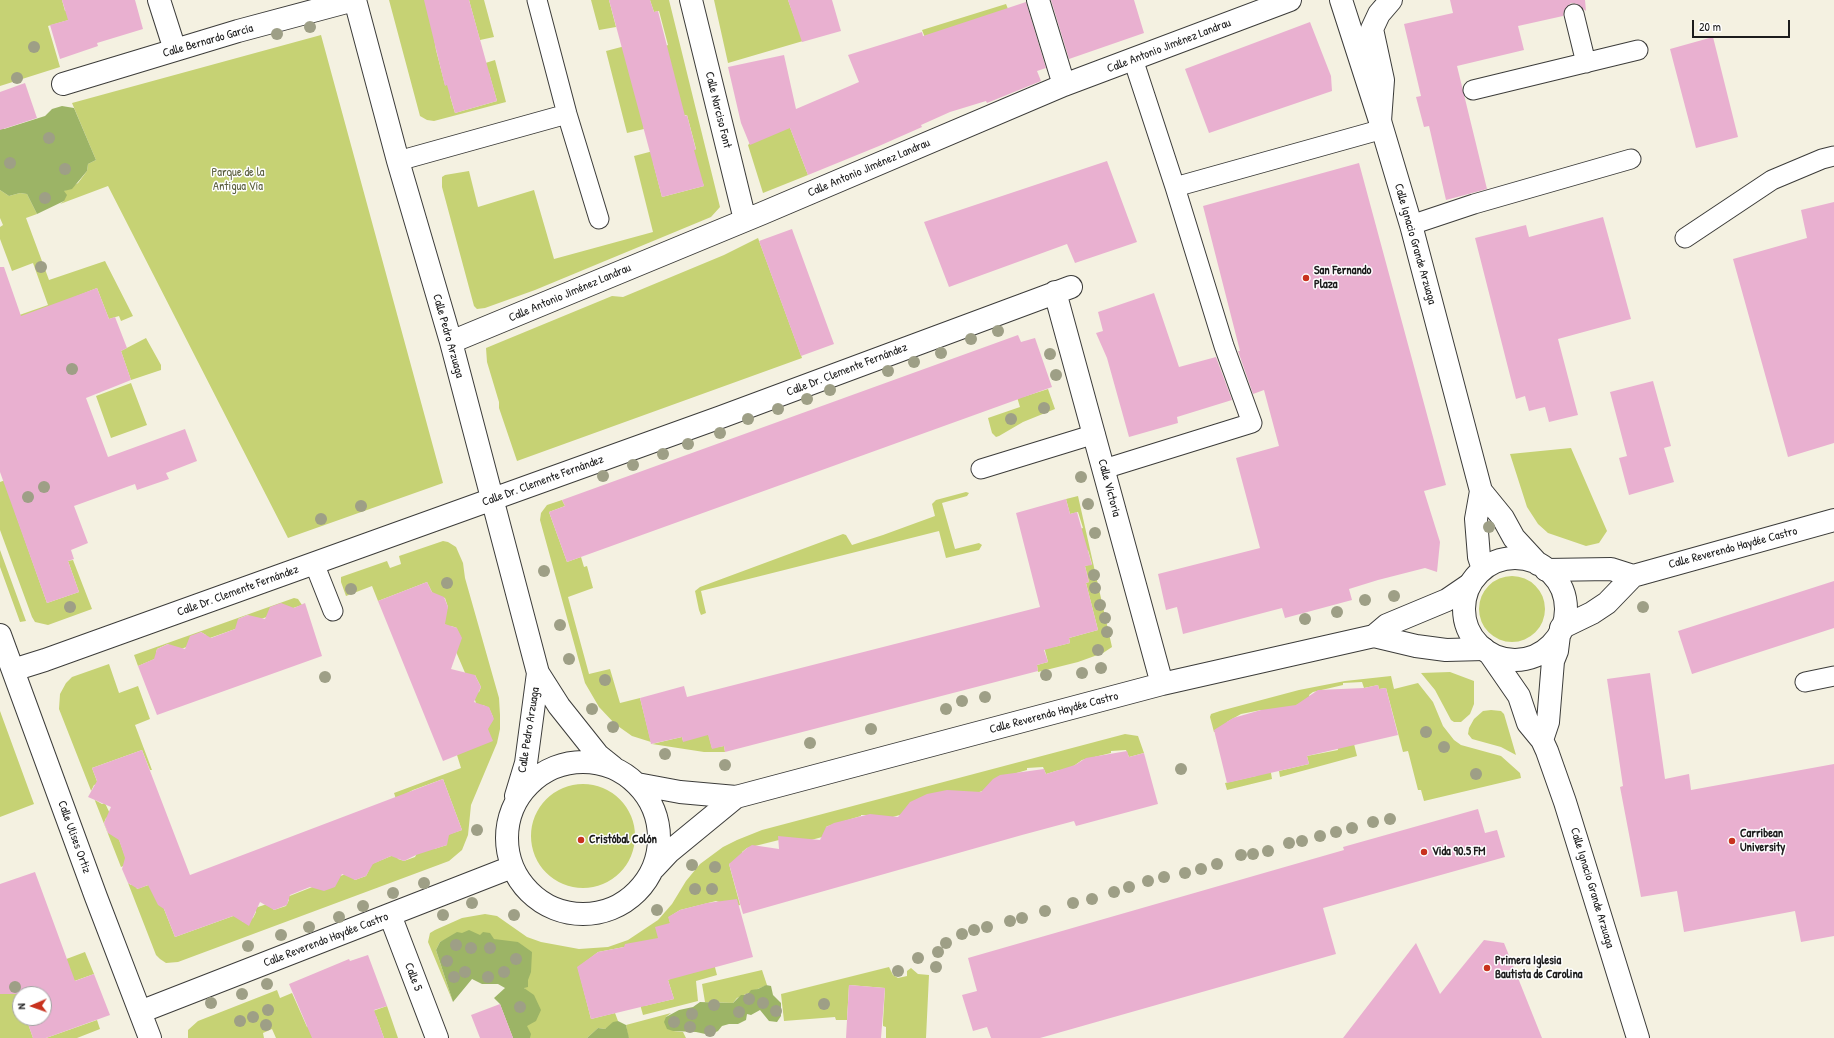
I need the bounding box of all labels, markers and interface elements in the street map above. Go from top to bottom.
scale bar [1694,12,1792,38]
street label: Calle Antonio Jiménez Landrau [1105,16,1233,76]
text: 20 m [1699,18,1721,35]
street label: Calle Bernardo García [161,21,255,61]
street label: Calle Narciso Font [702,70,734,150]
street label: Calle Antonio Jiménez Landrau [806,136,932,200]
park label: Parque de la Antigua Vía [211,166,265,194]
street label: Calle Ignacio Grande Arzuaga [1391,182,1439,306]
street label: Calle Antonio Jiménez Landrau [507,261,633,325]
place label: San Fernando Plaza [1314,264,1371,292]
marker: San Fernando Plaza [1301,273,1311,283]
street label: Calle Pedro Arzuaga [429,292,467,380]
street label: Calle Dr. Clemente Fernández [785,340,909,400]
street label: Calle Dr. Clemente Fernández [480,452,606,510]
street label: Calle Victoria [1094,458,1124,518]
street label: Calle Reverendo Haydée Castro [1667,524,1799,572]
street label: Calle Dr. Clemente Fernández [175,562,301,620]
street label: Calle Pedro Arzuaga [515,686,543,774]
street label: Calle Reverendo Haydée Castro [988,689,1120,737]
street label: Calle Ulises Ortiz [54,799,94,875]
street label: Calle Ignacio Grande Arzuaga [1567,826,1617,950]
place label: Carribean University [1740,827,1785,855]
place label: Cristóbal Colón [589,833,657,847]
marker: Cristóbal Colón [576,835,586,845]
marker: Carribean University [1727,836,1737,846]
place label: Vida 90.5 FM [1432,845,1485,859]
marker: Vida 90.5 FM [1419,847,1429,857]
street label: Calle Reverendo Haydée Castro [261,909,391,971]
place label: Primera Iglesia Bautista de Carolina [1495,954,1583,982]
street label: Calle 5 [401,961,425,993]
marker: Primera Iglesia Bautista de Carolina [1482,963,1492,973]
north arrow [12,986,52,1026]
text: N [14,1003,28,1010]

